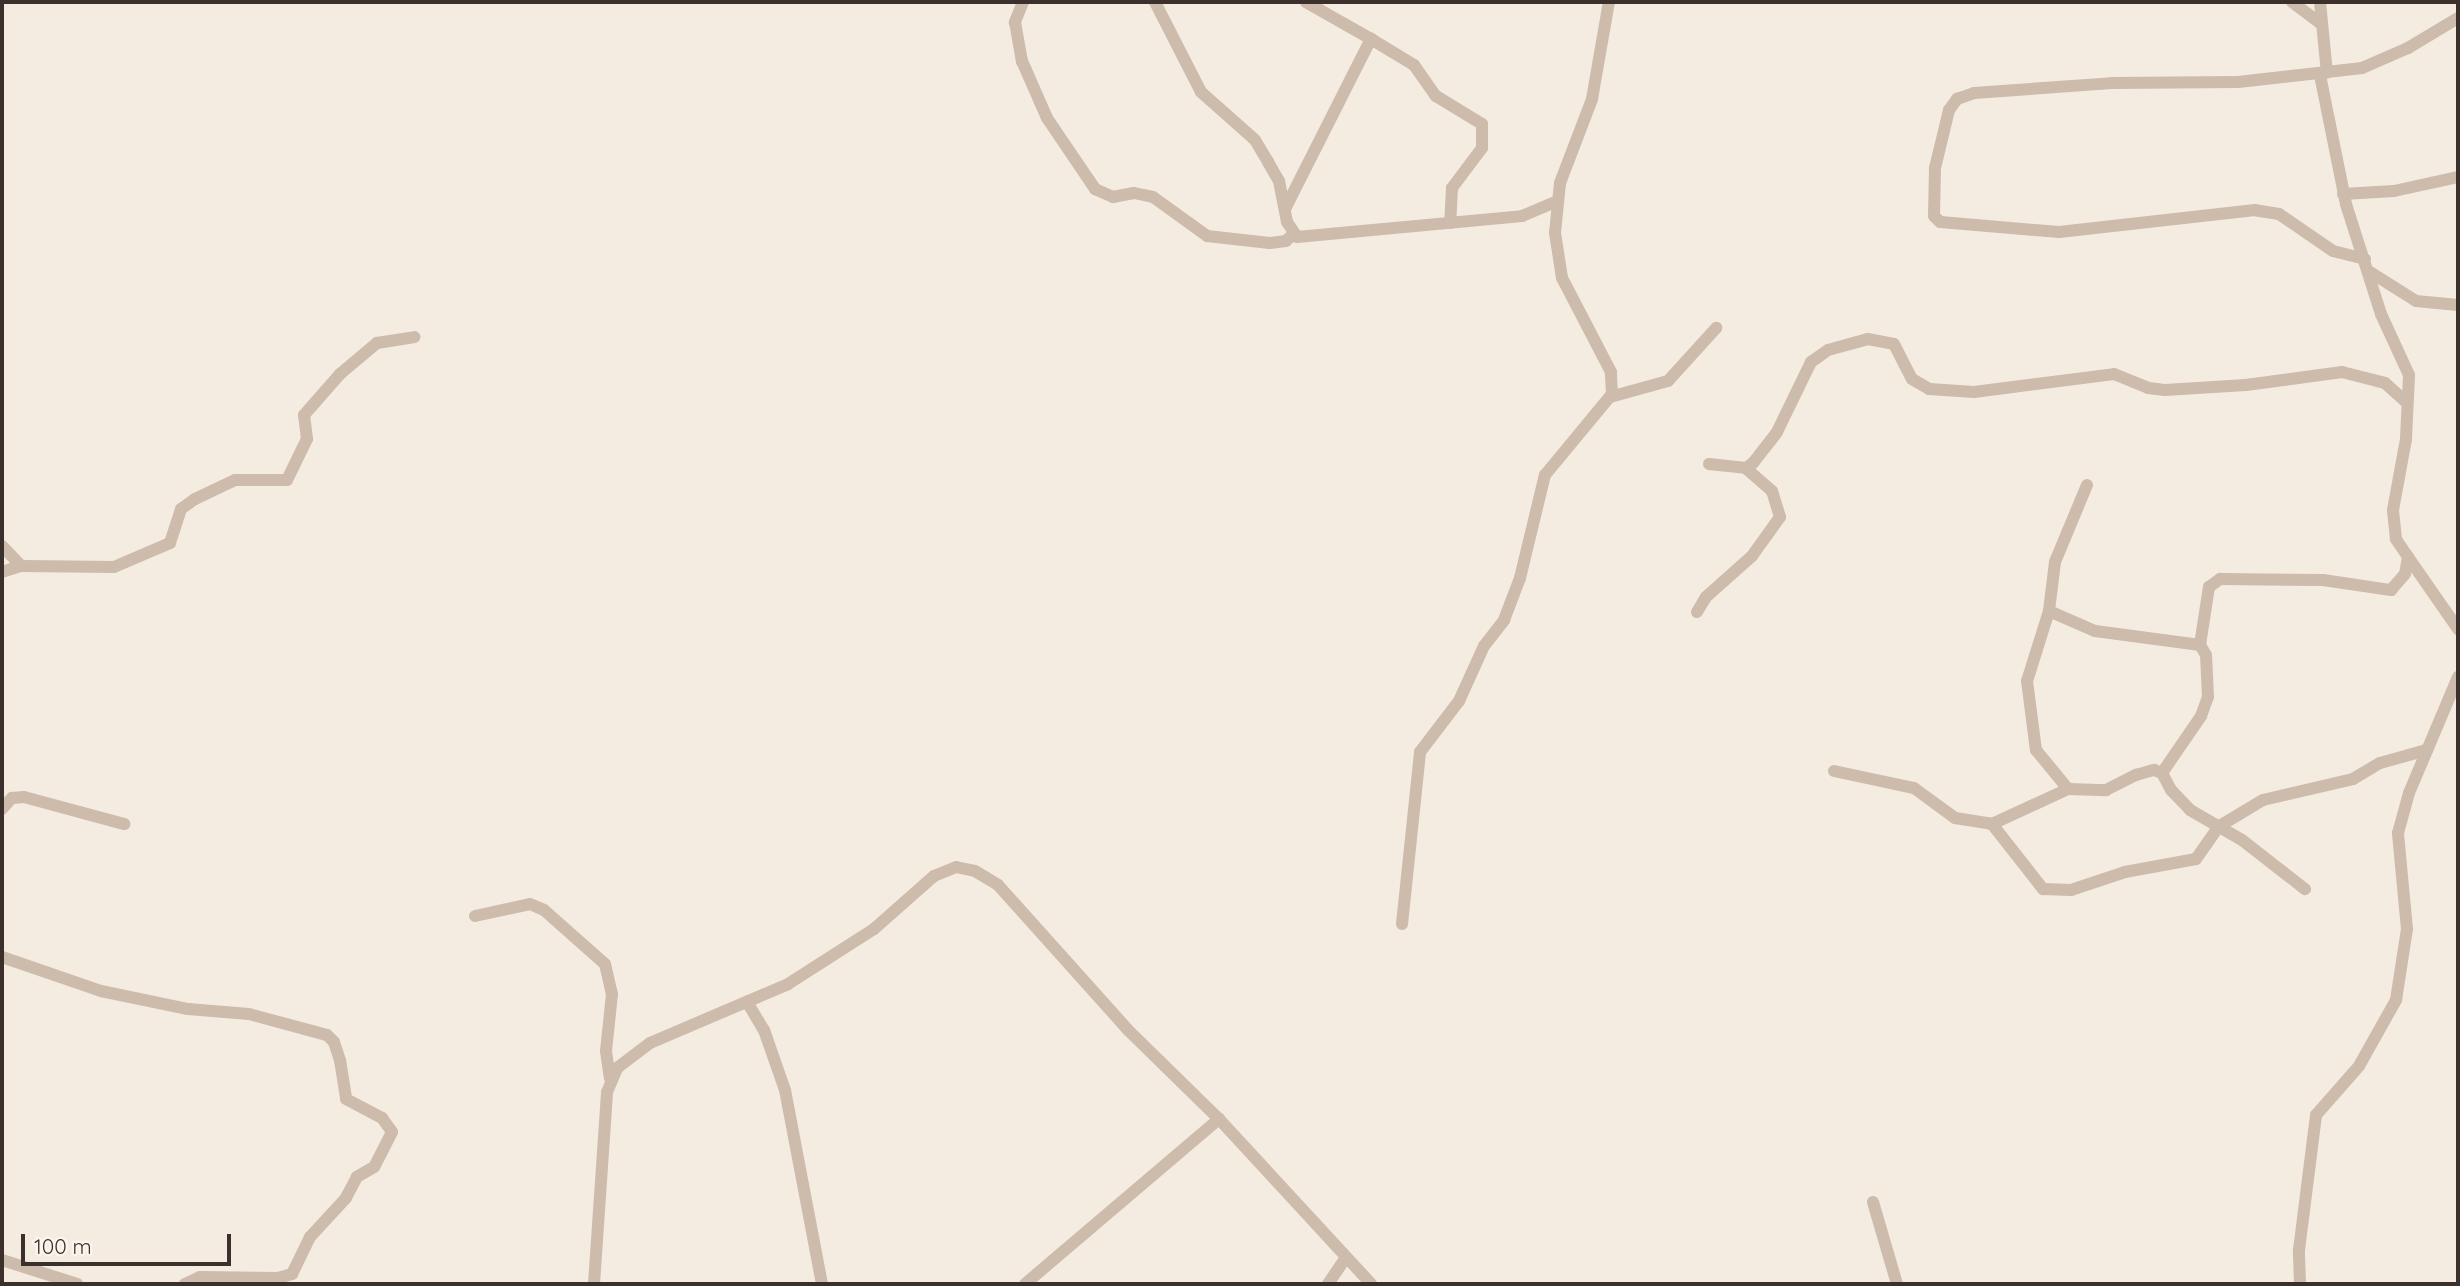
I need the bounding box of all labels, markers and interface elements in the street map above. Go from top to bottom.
scale bar [24,1220,234,1264]
text: 100 m [34,1233,92,1259]

